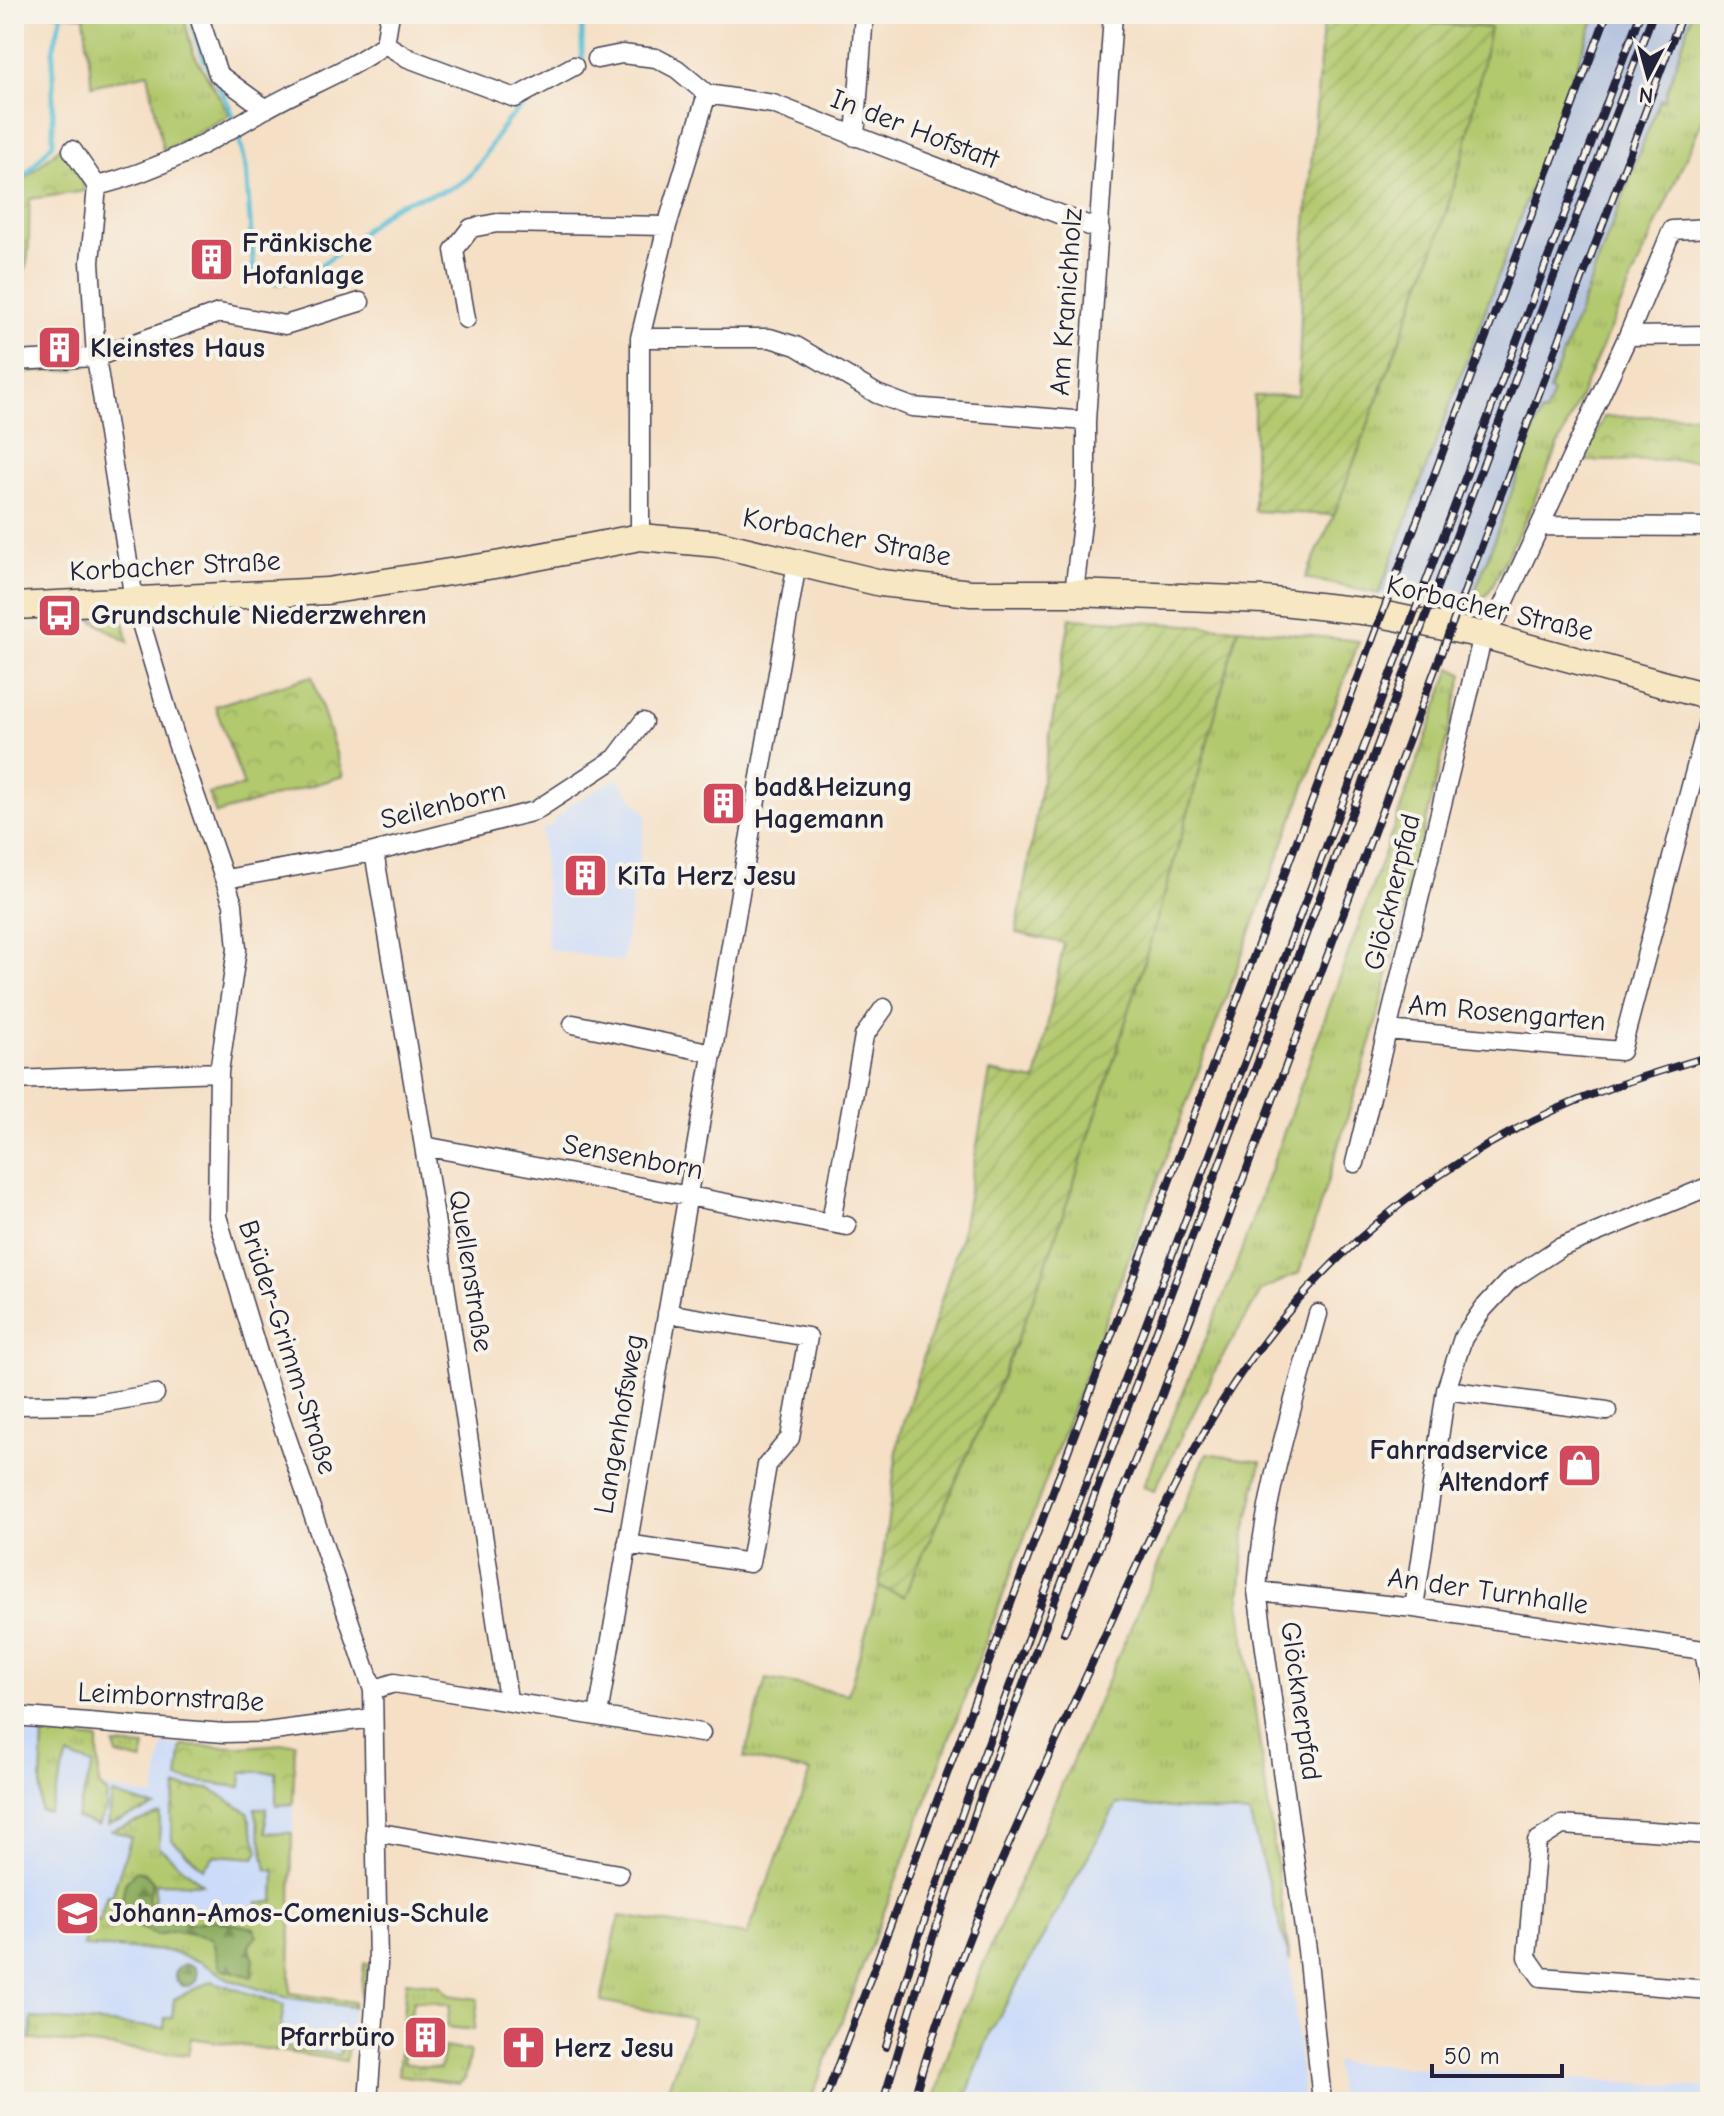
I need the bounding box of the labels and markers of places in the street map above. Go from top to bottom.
place label: Fränkische Hofanlage [242,227,372,291]
building icon: Fränkische Hofanlage [187,235,235,283]
building icon: Kleinstes Haus [35,324,83,372]
place label: Kleinstes Haus [90,332,265,364]
bus stop icon: Grundschule Niederzwehren [36,591,84,639]
place label: Grundschule Niederzwehren [91,599,427,631]
place label: bad&Heizung Hagemann [754,771,913,835]
building icon: bad&Heizung Hagemann [699,779,747,827]
building icon: KiTa Herz Jesu [562,852,610,900]
place label: KiTa Herz Jesu [617,860,797,892]
place label: Fahrradservice Altendorf [1370,1434,1549,1498]
shop icon: Fahrradservice Altendorf [1555,1442,1603,1490]
school or university icon: Johann-Amos-Comenius-Schule [54,1889,102,1937]
place label: Johann-Amos-Comenius-Schule [109,1897,489,1929]
building icon: Pfarrbüro [402,2013,450,2061]
place label: Pfarrbüro [280,2021,395,2053]
church icon: Herz Jesu [499,2024,547,2072]
place label: Herz Jesu [554,2032,674,2064]

